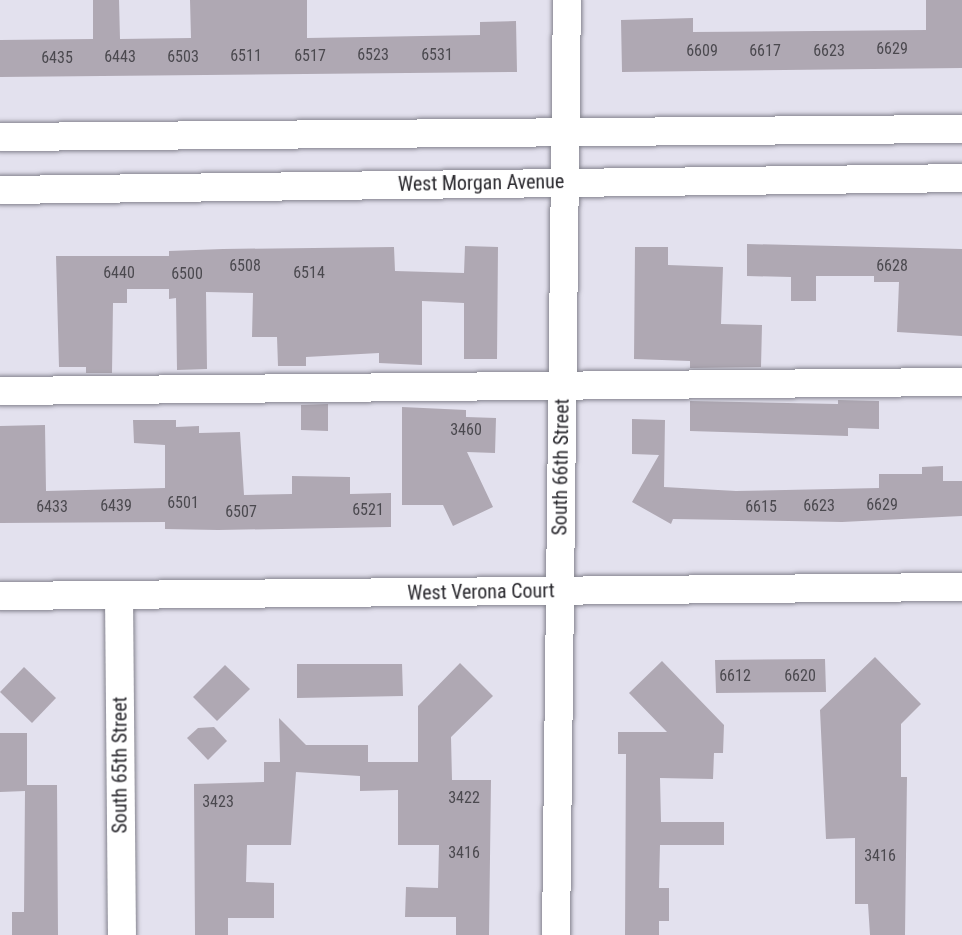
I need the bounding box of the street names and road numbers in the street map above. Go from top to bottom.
street label: West Morgan Avenue [398,170,564,196]
street label: South 66th Street [548,398,574,536]
street label: West Verona Court [407,579,555,605]
street label: South 65th Street [108,696,132,834]

